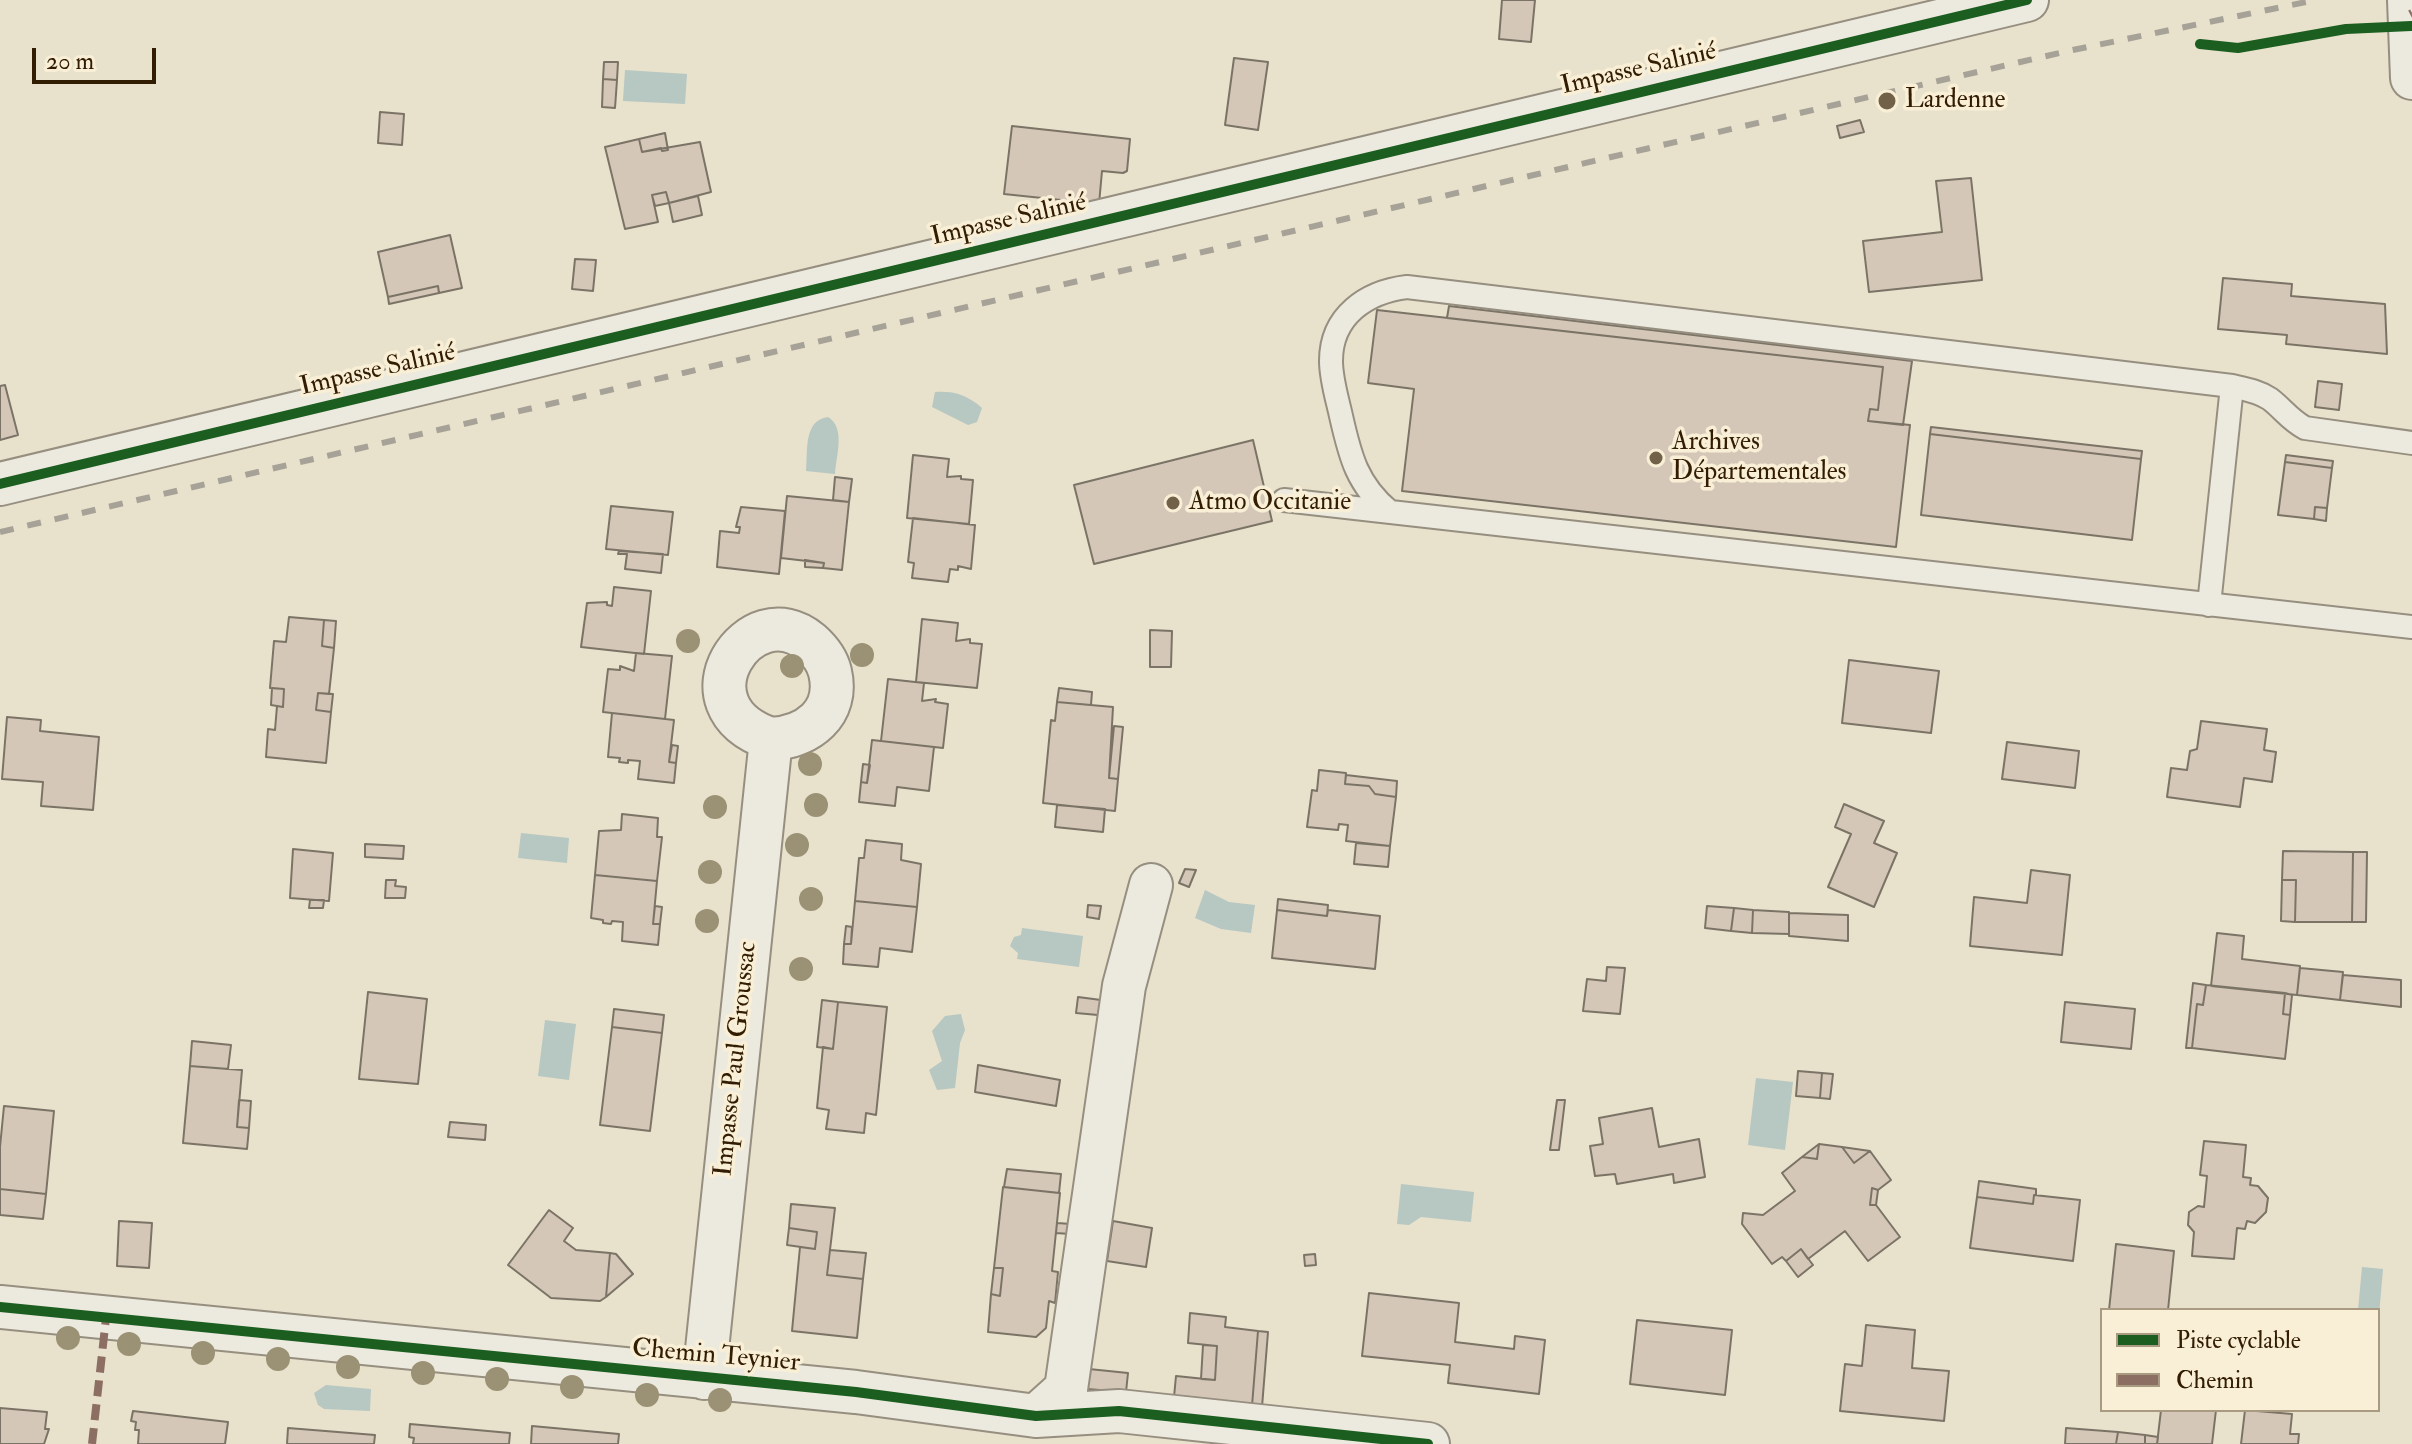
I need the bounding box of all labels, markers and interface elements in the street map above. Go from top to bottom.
scale bar [36,32,160,82]
street label: Impasse Salinié [1558,37,1720,103]
text: 20 m [46,46,94,77]
place label: Lardenne [1905,85,2005,117]
marker: Lardenne [1876,90,1898,112]
street label: Impasse Salinié [928,188,1090,254]
street label: Impasse Salinié [297,338,459,404]
place label: Archives Départementales [1672,427,1847,488]
marker: Archives Départementales [1647,449,1665,467]
place label: Atmo Occitanie [1189,487,1351,519]
marker: Atmo Occitanie [1164,494,1182,512]
street label: Impasse Paul Groussac [709,940,765,1178]
legend [2100,1308,2380,1412]
text: Piste cyclable [2176,1325,2301,1356]
street label: Chemin Teynier [631,1334,801,1380]
text: Chemin [2176,1365,2254,1396]

